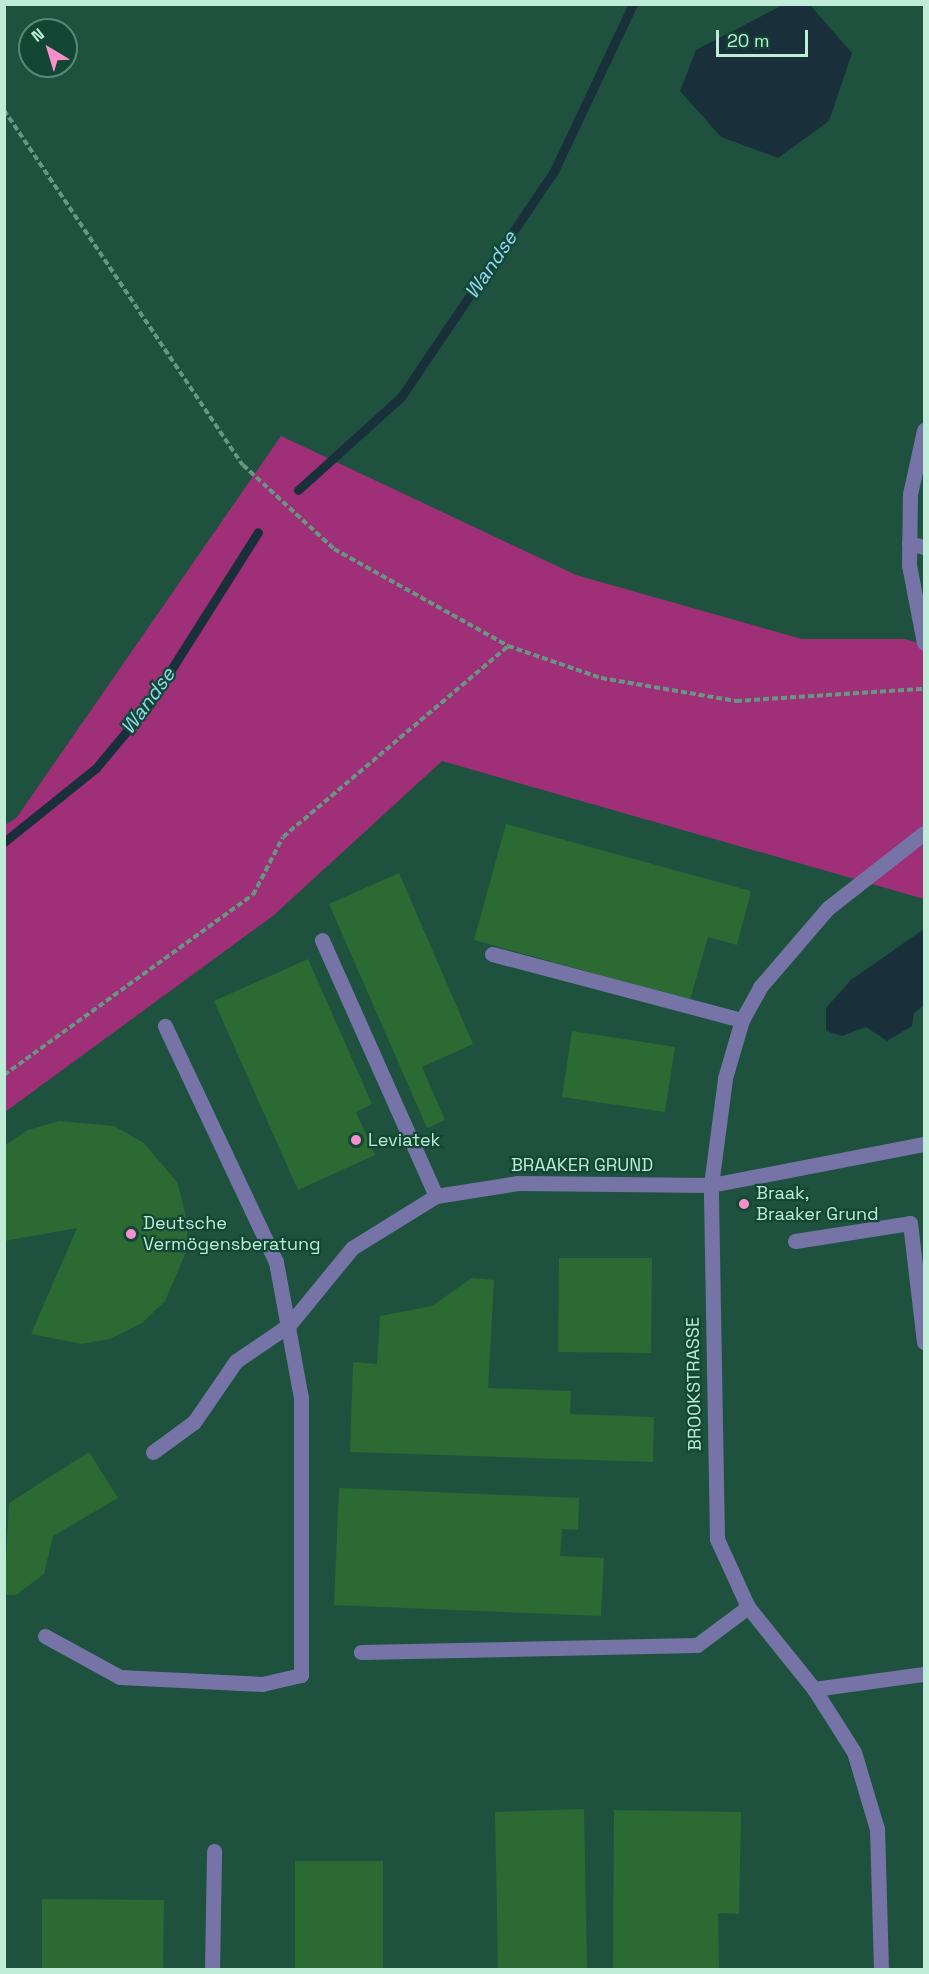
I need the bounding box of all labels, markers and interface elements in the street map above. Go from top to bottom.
north arrow [18,18,78,78]
scale bar [719,18,810,56]
text: N [27,23,49,47]
text: 20 m [727,29,770,52]
water label: Wandse [460,227,522,303]
water label: Wandse [116,663,180,739]
place label: Leviatek [368,1129,440,1151]
marker: Leviatek [349,1133,363,1147]
street label: BRAAKER GRUND [511,1154,653,1176]
place label: Braak, Braaker Grund [756,1183,879,1226]
marker: Braak, Braaker Grund [737,1197,751,1211]
place label: Deutsche Vermögensberatung [143,1213,321,1256]
marker: Deutsche Vermögensberatung [124,1227,138,1241]
street label: BROOKSTRASSE [682,1317,706,1451]

